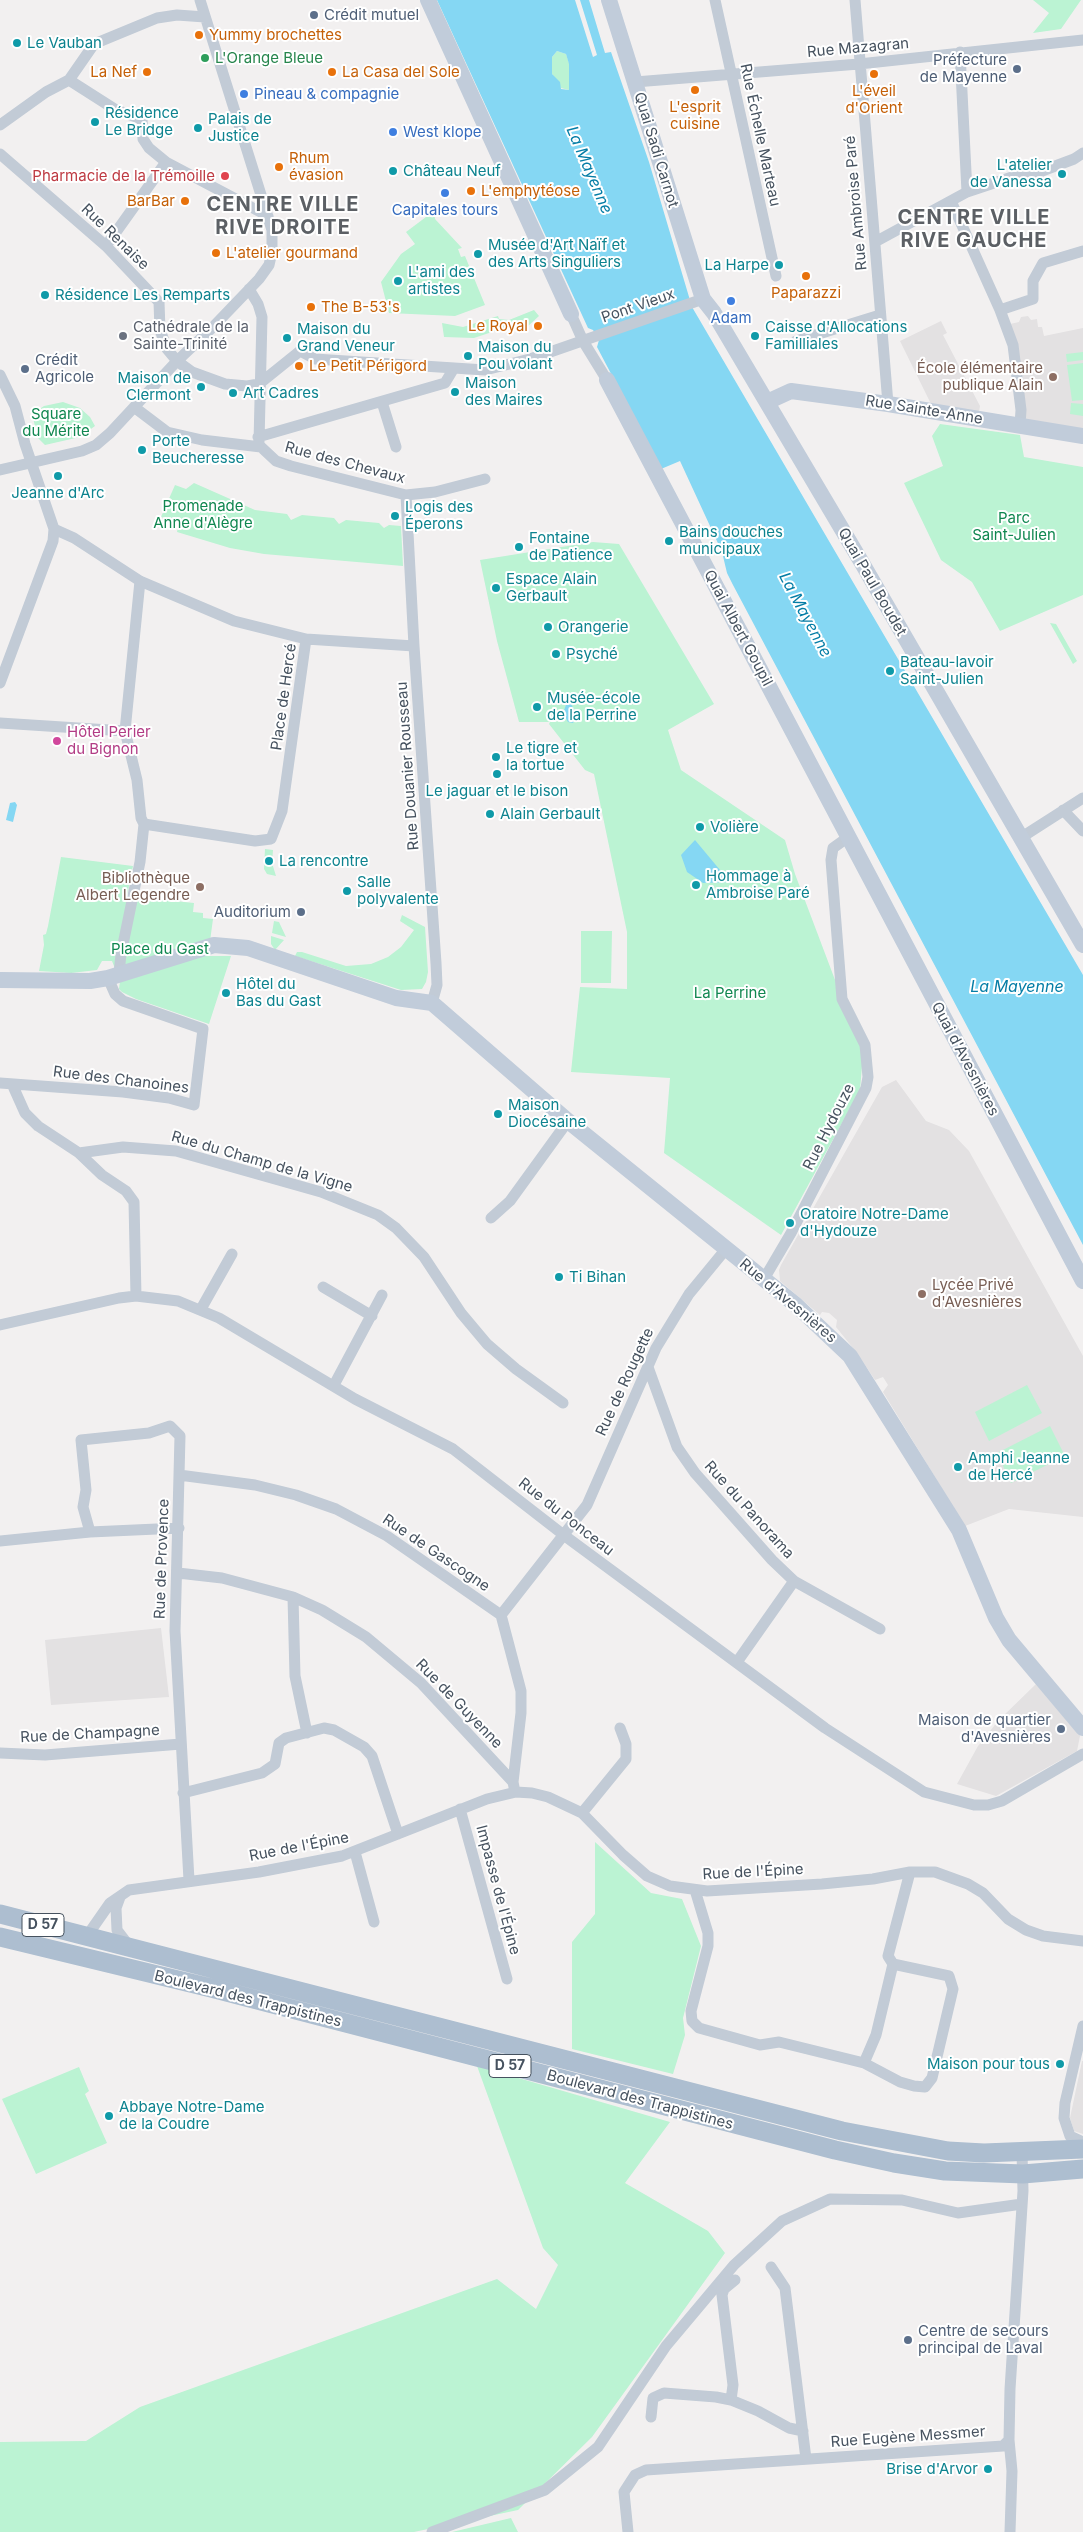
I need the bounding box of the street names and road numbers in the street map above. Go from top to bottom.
street label: Rue Mazagran [806,35,910,61]
street label: Rue Échelle Marteau [736,62,784,208]
street label: Quai Sadi Carnot [630,90,682,210]
street label: Rue Ambroise Paré [841,135,871,271]
street label: Rue Renaise [77,200,153,274]
street label: Pont Vieux [599,285,677,327]
street label: Rue Sainte-Anne [864,392,984,428]
street label: Rue des Chevaux [283,438,407,488]
street label: Quai Paul Boudet [834,525,910,639]
street label: Quai Albert Goupil [700,567,776,689]
street label: Place de Hercé [268,642,300,752]
street label: Rue Douanier Rousseau [393,681,423,851]
street label: Quai d'Avesnières [927,999,1003,1119]
street label: Rue des Chanoines [52,1063,190,1097]
street label: Rue Hydouze [799,1081,859,1173]
street label: Rue du Champ de la Vigne [169,1127,355,1197]
street label: Rue d'Avesnières [736,1255,840,1347]
street label: Rue de Rougette [592,1325,658,1439]
street label: Rue du Panorama [700,1457,798,1563]
street label: Rue du Ponceau [515,1474,617,1560]
street label: Rue de Provence [151,1499,173,1619]
street label: Rue de Gascogne [379,1510,493,1596]
street label: Rue de Guyenne [412,1656,506,1752]
street label: Rue de Champagne [20,1721,160,1747]
street label: Impasse de l'Épine [472,1823,524,1957]
street label: Rue de l'Épine [248,1829,350,1865]
street label: Rue de l'Épine [702,1860,804,1884]
road number: D 57 [22,1914,64,1936]
street label: Boulevard des Trappistines [153,1967,343,2031]
road number: D 57 [489,2054,531,2078]
street label: Boulevard des Trappistines [545,2066,735,2134]
street label: Rue Eugène Messmer [830,2423,986,2451]

